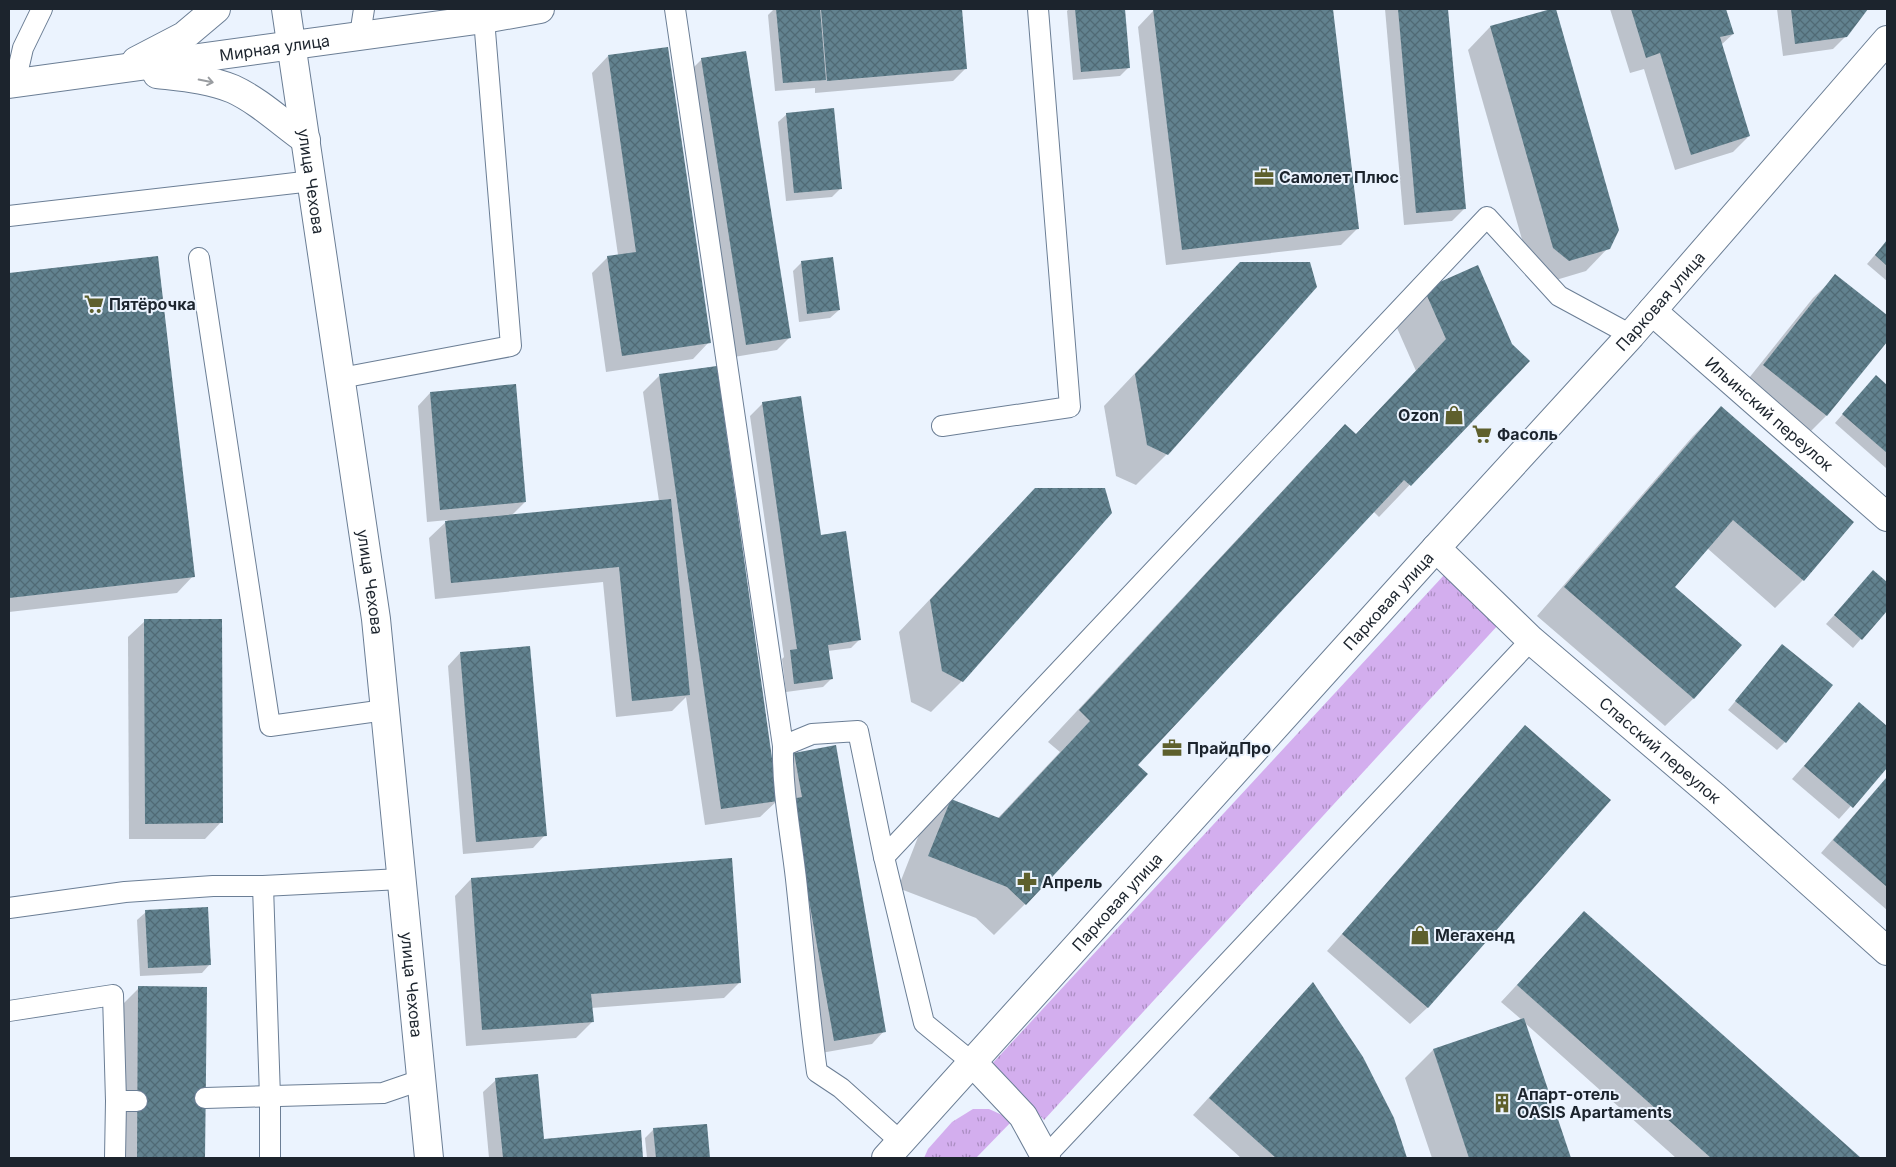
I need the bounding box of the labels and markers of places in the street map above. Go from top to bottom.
office icon: Самолет Плюс [1253,166,1275,188]
place label: Самолет Плюс [1279,167,1399,187]
supermarket icon: Пятёрочка [83,293,105,315]
place label: Пятёрочка [109,294,196,314]
shop icon: Ozon [1443,404,1465,426]
place label: Ozon [1398,405,1439,425]
supermarket icon: Фасоль [1471,423,1493,445]
place label: Фасоль [1497,424,1558,444]
office icon: ПрайдПро [1161,737,1183,759]
place label: ПрайдПро [1187,738,1271,758]
pharmacy icon: Апрель [1016,871,1038,893]
place label: Апрель [1042,872,1102,892]
shop icon: Мегахенд [1409,924,1431,946]
place label: Мегахенд [1435,925,1515,945]
place label: Апарт-отель OASIS Apartaments [1517,1084,1672,1122]
building icon: Апарт-отель OASIS Apartaments [1491,1092,1513,1114]

